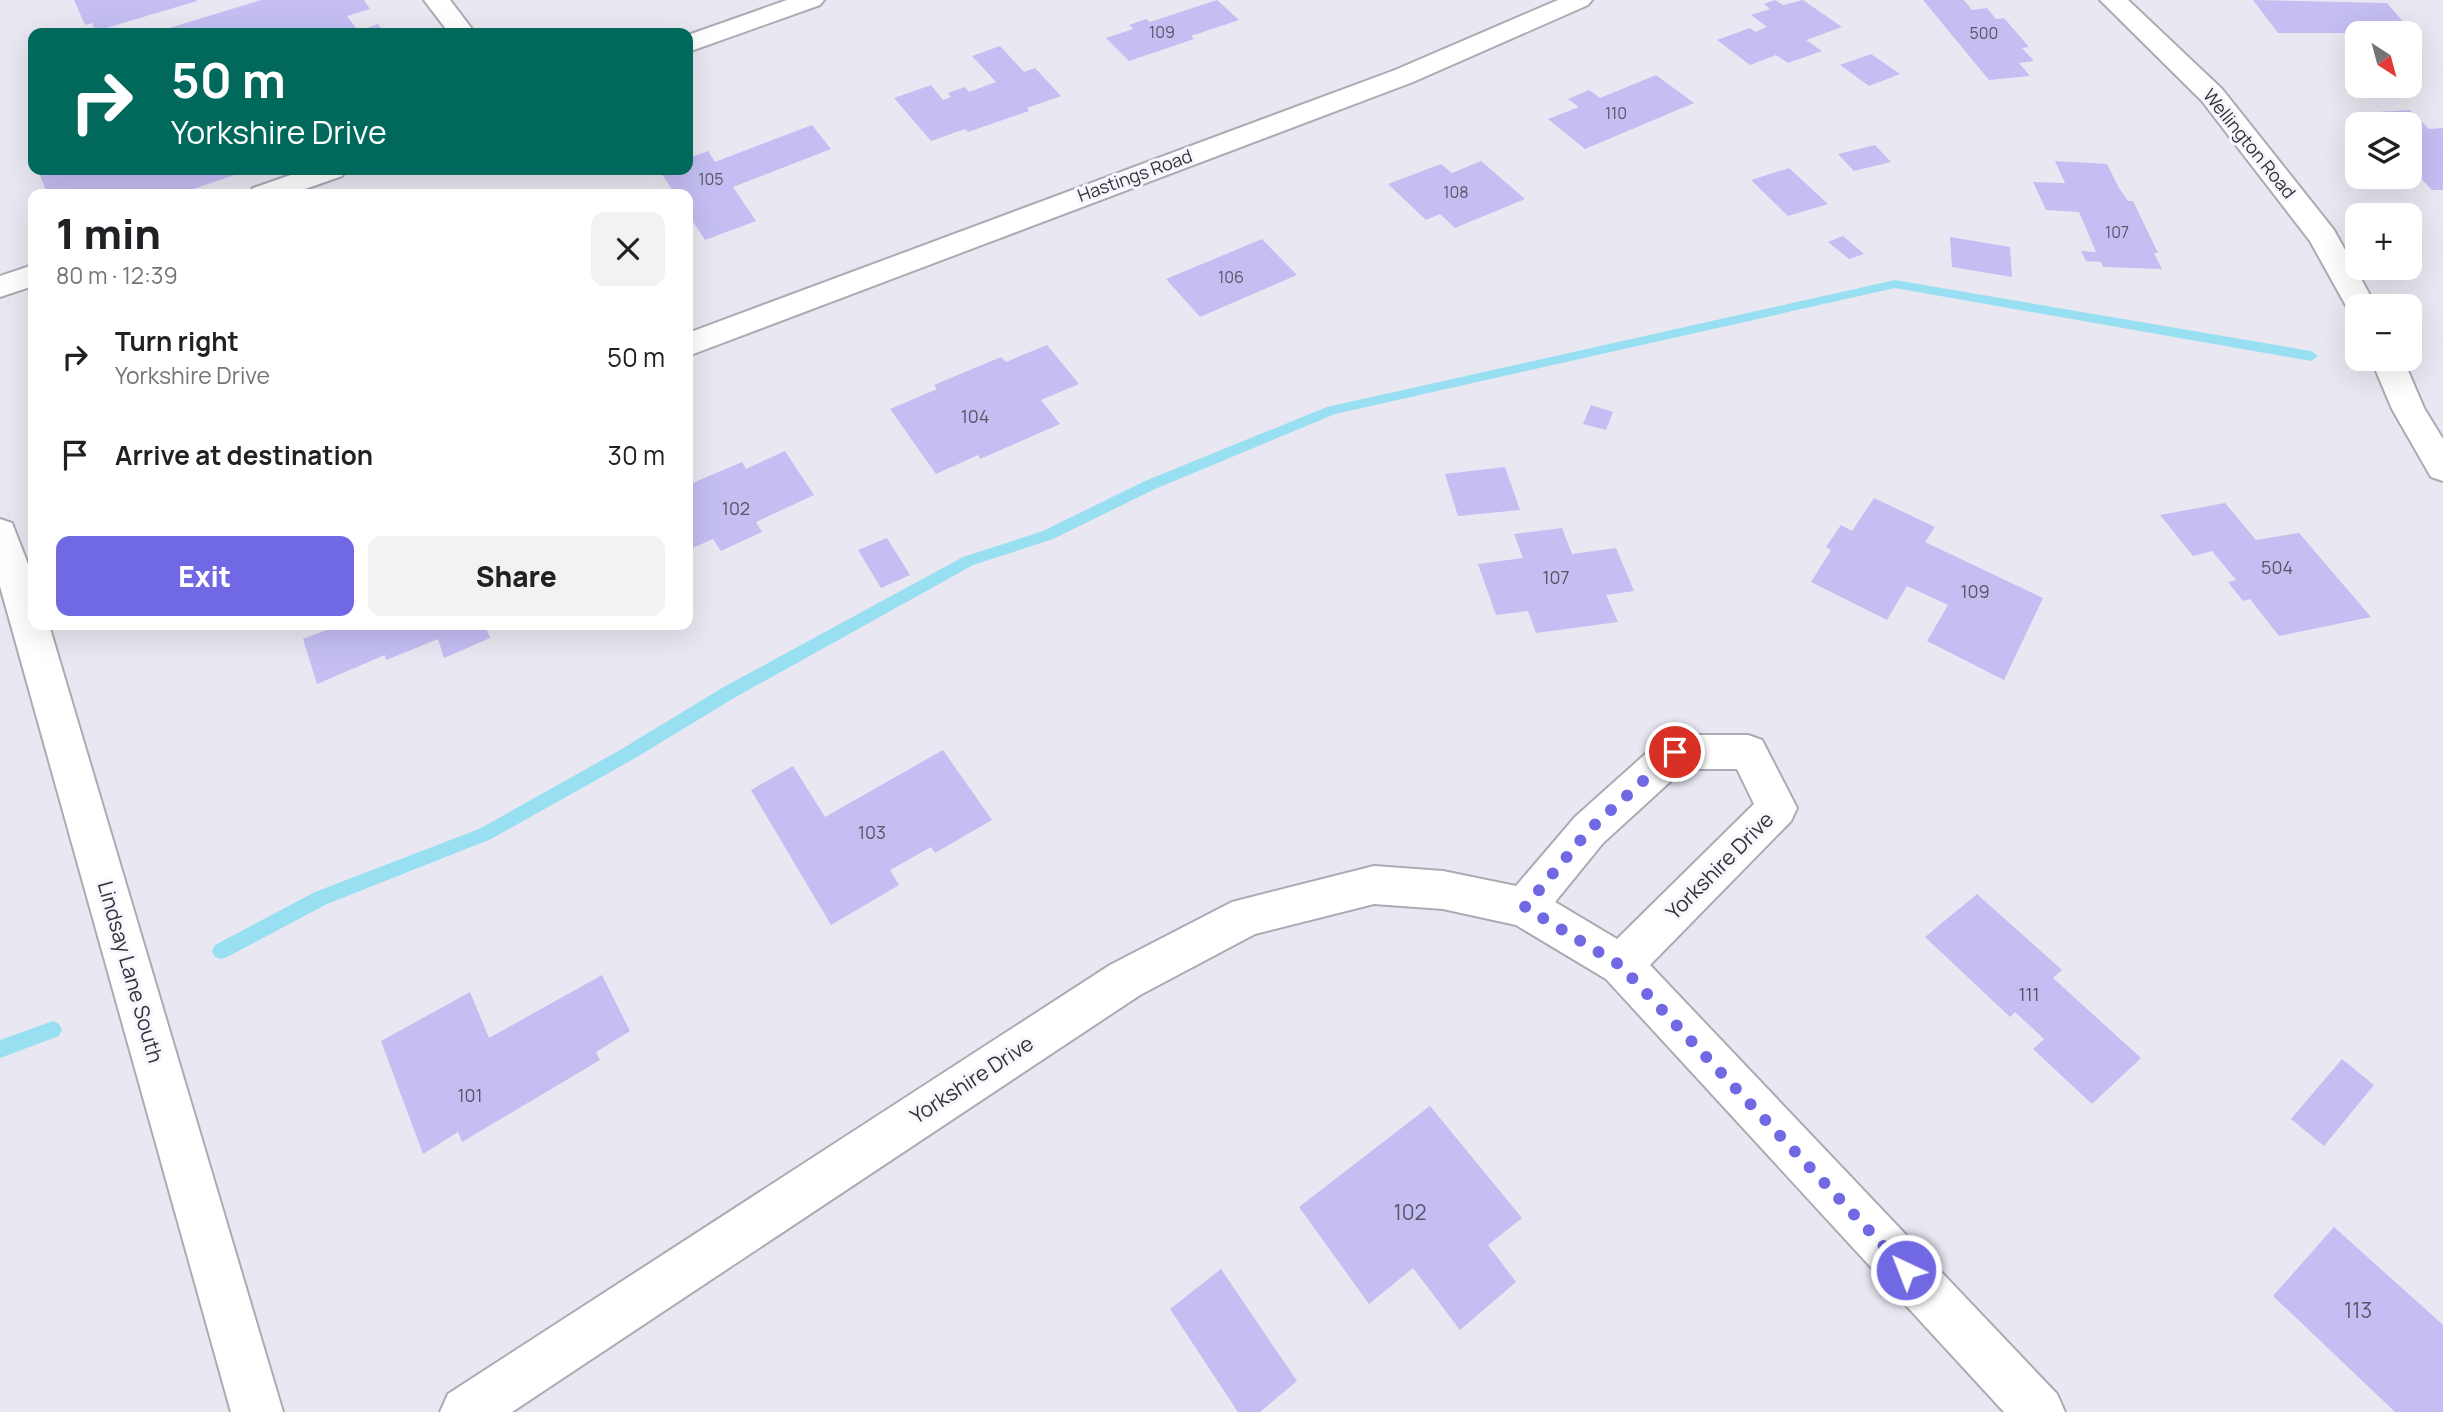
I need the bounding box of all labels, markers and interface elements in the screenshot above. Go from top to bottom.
house number: 109 [1149,21,1175,43]
north arrow [2345,21,2422,98]
map controls [2345,21,2422,371]
house number: 500 [1970,22,1998,44]
text: 50 m [171,46,286,113]
icon: right [56,56,147,147]
street label: Wellington Road [2198,83,2301,203]
house number: 110 [1605,102,1627,124]
text: Yorkshire Drive [171,110,387,154]
button: layers [2345,112,2422,189]
street label: Hastings Road [1074,143,1195,207]
house number: 105 [698,168,724,190]
house number: 108 [1443,181,1469,203]
button: + [2345,203,2422,280]
text: 1 min [56,204,161,262]
button: close [591,212,665,286]
house number: 107 [2105,221,2129,243]
text: 80 m · 12:39 [56,259,178,291]
house number: 106 [1218,266,1244,288]
button: − [2345,294,2422,371]
text: Turn right [115,323,239,359]
icon: right [56,338,94,376]
text: 50 m [607,339,665,375]
text: Yorkshire Drive [115,359,270,391]
house number: 104 [961,404,989,428]
icon: arrive [56,436,94,474]
text: Arrive at destination [115,437,373,473]
text: 30 m [608,437,665,473]
house number: 102 [722,496,750,520]
button: Exit [56,536,354,616]
button: Share [368,536,665,616]
house number: 504 [2261,555,2293,579]
house number: 107 [1542,565,1570,589]
house number: 109 [1960,579,1990,603]
pin [1645,722,1705,782]
icon: arrive [1656,733,1694,771]
street label: Yorkshire Drive [1659,805,1779,925]
house number: 103 [858,820,886,844]
street label: Lindsay Lane South [92,878,170,1066]
house number: 111 [2018,982,2040,1006]
street label: Yorkshire Drive [904,1029,1038,1129]
house number: 101 [457,1083,483,1107]
house number: 102 [1394,1198,1426,1226]
position arrow [1869,1233,1943,1307]
house number: 113 [2344,1296,2372,1324]

